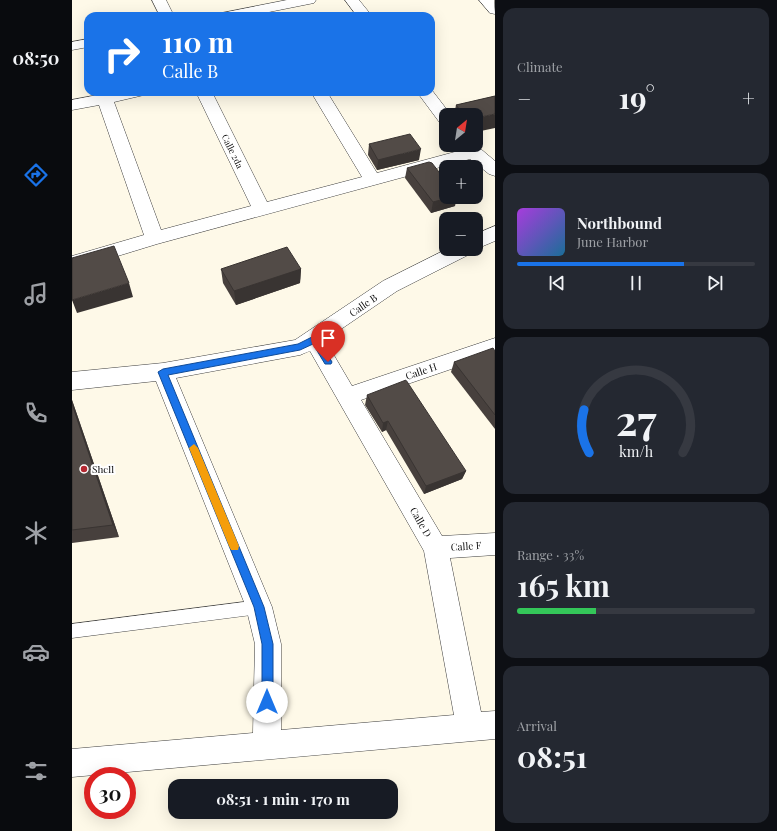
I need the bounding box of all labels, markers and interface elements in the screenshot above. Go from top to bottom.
text: 110 m [162,23,233,60]
icon: right [96,28,148,80]
text: 08:50 [13,46,59,70]
text: Climate [517,58,563,75]
text: Calle B [162,59,218,83]
text: 19° [619,77,655,117]
text: − [517,83,531,113]
text: + [742,83,755,113]
north arrow [439,108,483,152]
map controls [439,108,483,256]
street label: Calle 2da [220,132,247,171]
button: + [439,160,483,204]
icon: directions [22,161,50,189]
button: − [439,212,483,256]
text: Northbound [577,213,662,233]
text: June Harbor [577,233,648,250]
icon: previous [546,272,568,294]
icon: pause [625,272,647,294]
icon: next [704,272,726,294]
icon: music [22,280,50,308]
street label: Calle B [346,290,380,320]
pin [311,321,345,362]
icon: arrive [317,327,339,349]
street label: Calle H [403,359,439,383]
text: 27 [616,391,656,446]
icon: phone [22,399,50,427]
text: km/h [619,442,654,461]
place label: Shell [92,462,114,476]
marker: Shell [79,464,89,474]
street label: Calle D [407,505,435,539]
icon: climate [22,519,50,547]
street label: Calle F [450,538,482,554]
text: Range · 33% [517,546,584,563]
text: 165 km [517,565,610,605]
icon: car [22,638,50,666]
position arrow [246,681,288,723]
text: Arrival [517,717,557,734]
text: 08:51 [517,736,587,776]
icon: filters [22,757,50,785]
speed limit sign: 30 [84,767,136,819]
text: 08:51 · 1 min · 170 m [216,789,350,809]

